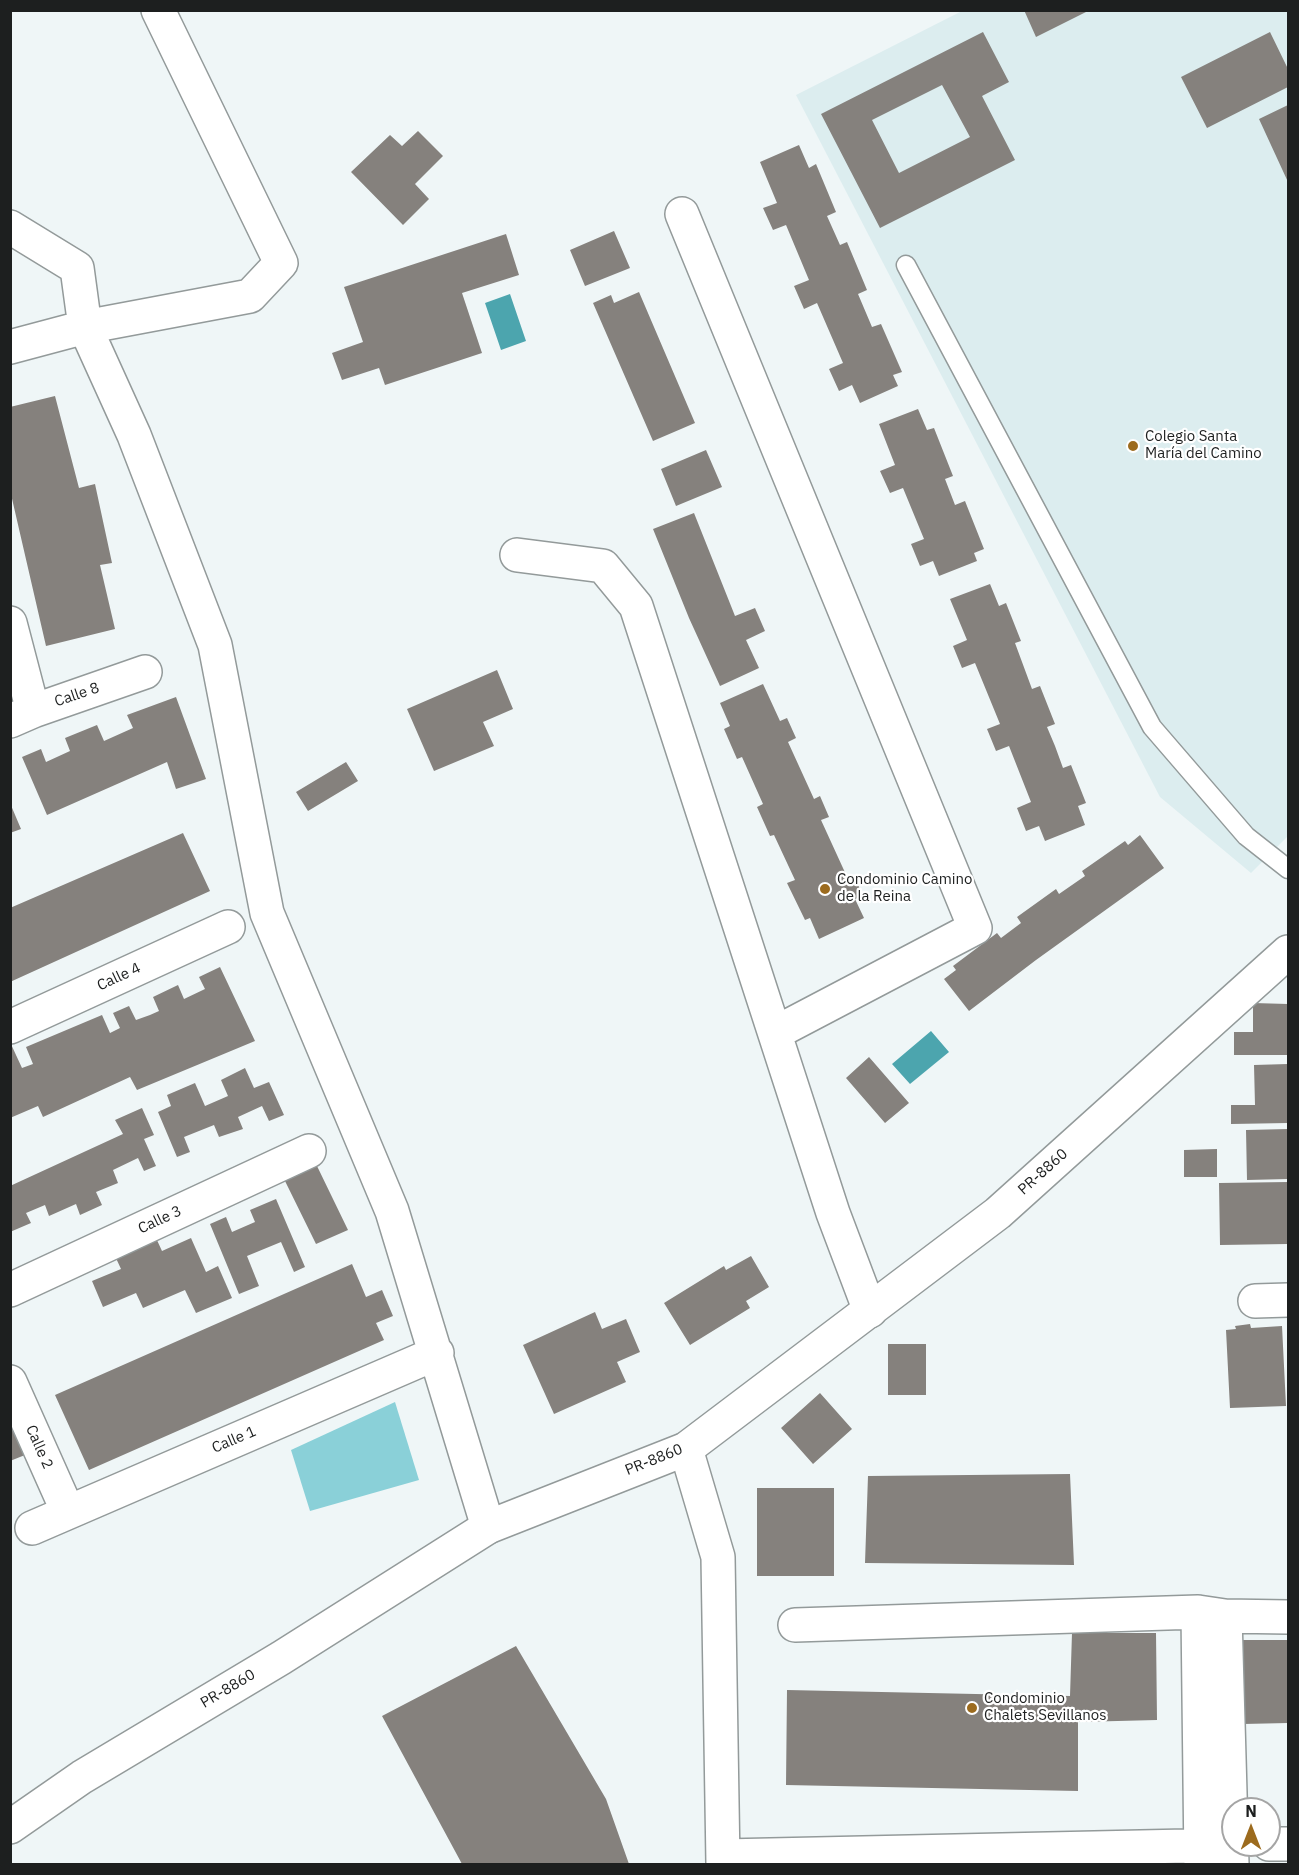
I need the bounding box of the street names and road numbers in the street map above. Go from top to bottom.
street label: Calle 8 [52,679,102,711]
street label: Calle 4 [94,959,144,995]
street label: PR-8860 [1015,1145,1071,1199]
street label: Calle 3 [135,1202,185,1238]
street label: Calle 2 [21,1422,57,1472]
street label: Calle 1 [209,1423,259,1457]
street label: PR-8860 [623,1440,685,1480]
street label: PR-8860 [197,1666,259,1712]

